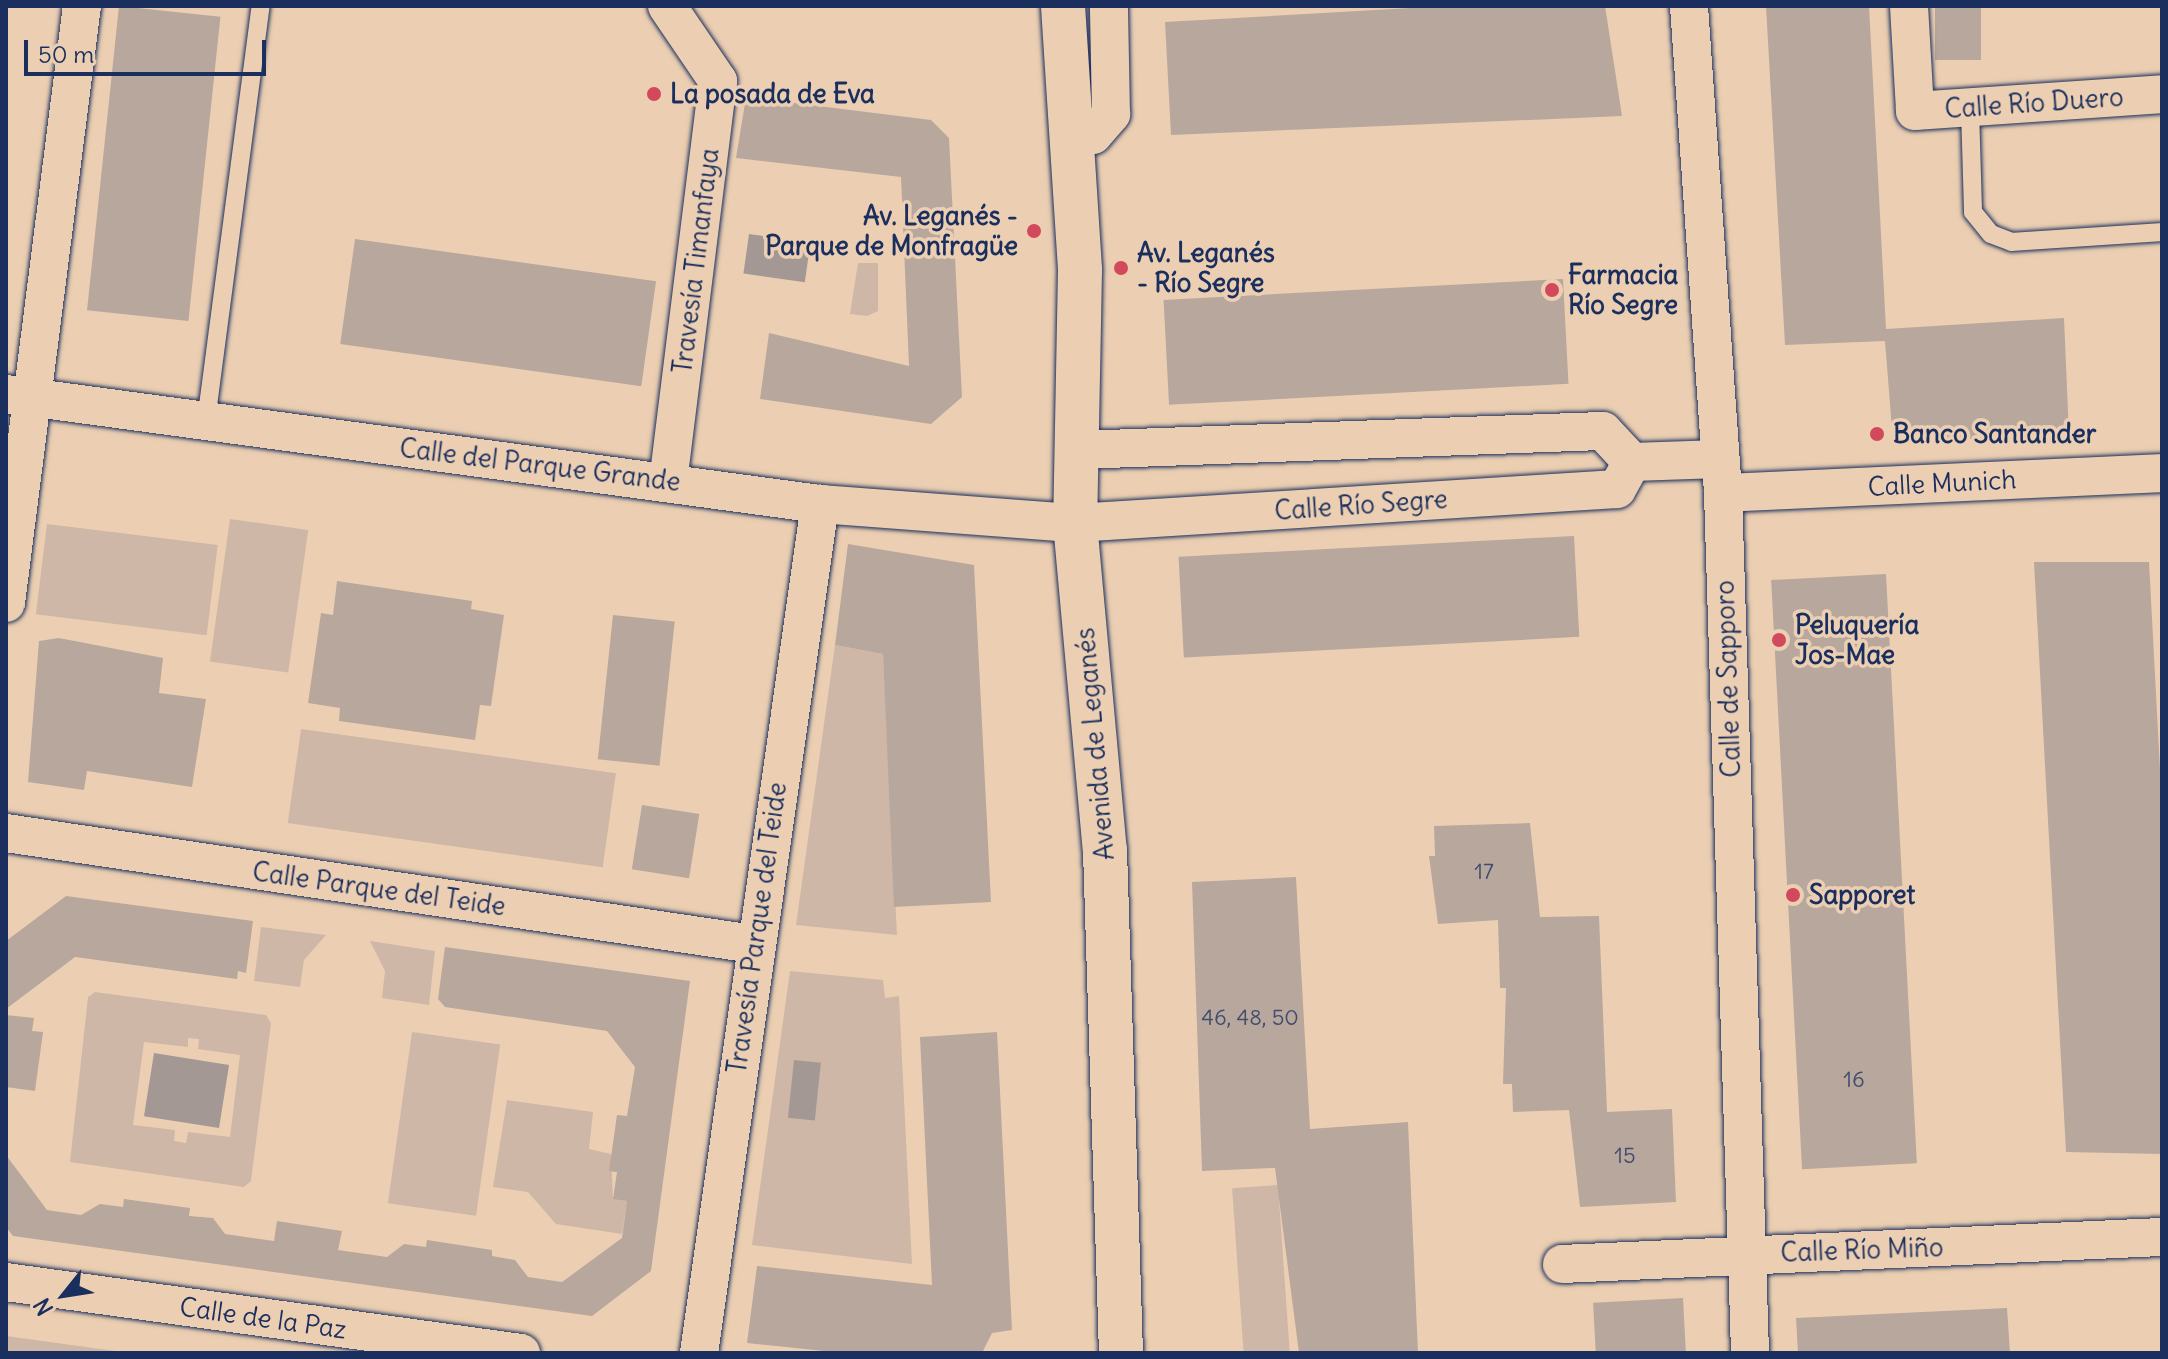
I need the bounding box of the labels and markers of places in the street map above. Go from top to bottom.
place label: La posada de Eva [670,78,875,110]
marker: La posada de Eva [645,85,663,103]
place label: Av. Leganés - Parque de Monfragüe [765,200,1018,262]
marker: Av. Leganés - Parque de Monfragüe [1025,222,1043,240]
place label: Av. Leganés - Río Segre [1137,237,1275,298]
marker: Av. Leganés - Río Segre [1112,259,1130,277]
place label: Farmacia Río Segre [1568,259,1678,320]
marker: Farmacia Río Segre [1543,281,1561,299]
place label: Banco Santander [1893,418,2096,450]
marker: Banco Santander [1868,425,1886,443]
place label: Peluquería Jos-Mae [1795,609,1919,670]
marker: Peluquería Jos-Mae [1770,631,1788,649]
place label: Sapporet [1809,879,1915,911]
marker: Sapporet [1784,886,1802,904]

